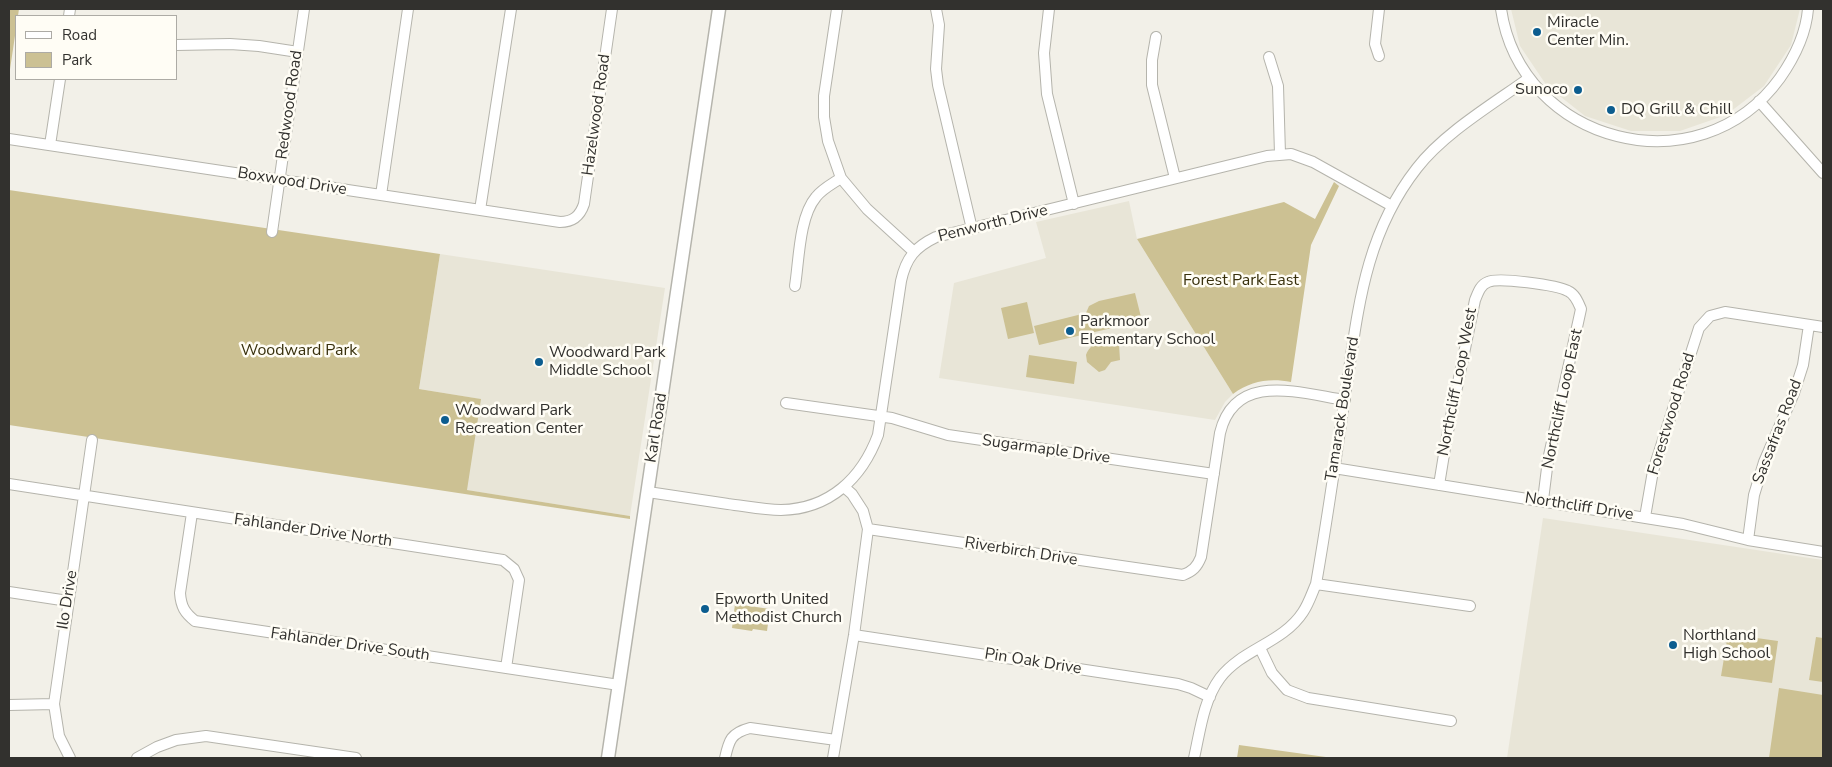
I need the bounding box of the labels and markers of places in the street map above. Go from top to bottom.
place label: Miracle Center Min. [1547,13,1629,51]
marker: Miracle Center Min. [1531,26,1543,38]
place label: Sunoco [1515,80,1568,100]
marker: Sunoco [1572,84,1584,96]
place label: DQ Grill & Chill [1621,100,1732,120]
marker: DQ Grill & Chill [1605,104,1617,116]
place label: Parkmoor Elementary School [1080,312,1215,350]
marker: Parkmoor Elementary School [1064,325,1076,337]
place label: Woodward Park Middle School [549,343,666,381]
marker: Woodward Park Middle School [533,356,545,368]
place label: Woodward Park Recreation Center [455,401,583,439]
marker: Woodward Park Recreation Center [439,414,451,426]
place label: Epworth United Methodist Church [715,590,842,628]
marker: Epworth United Methodist Church [699,603,711,615]
place label: Northland High School [1683,626,1770,664]
marker: Northland High School [1667,639,1679,651]

